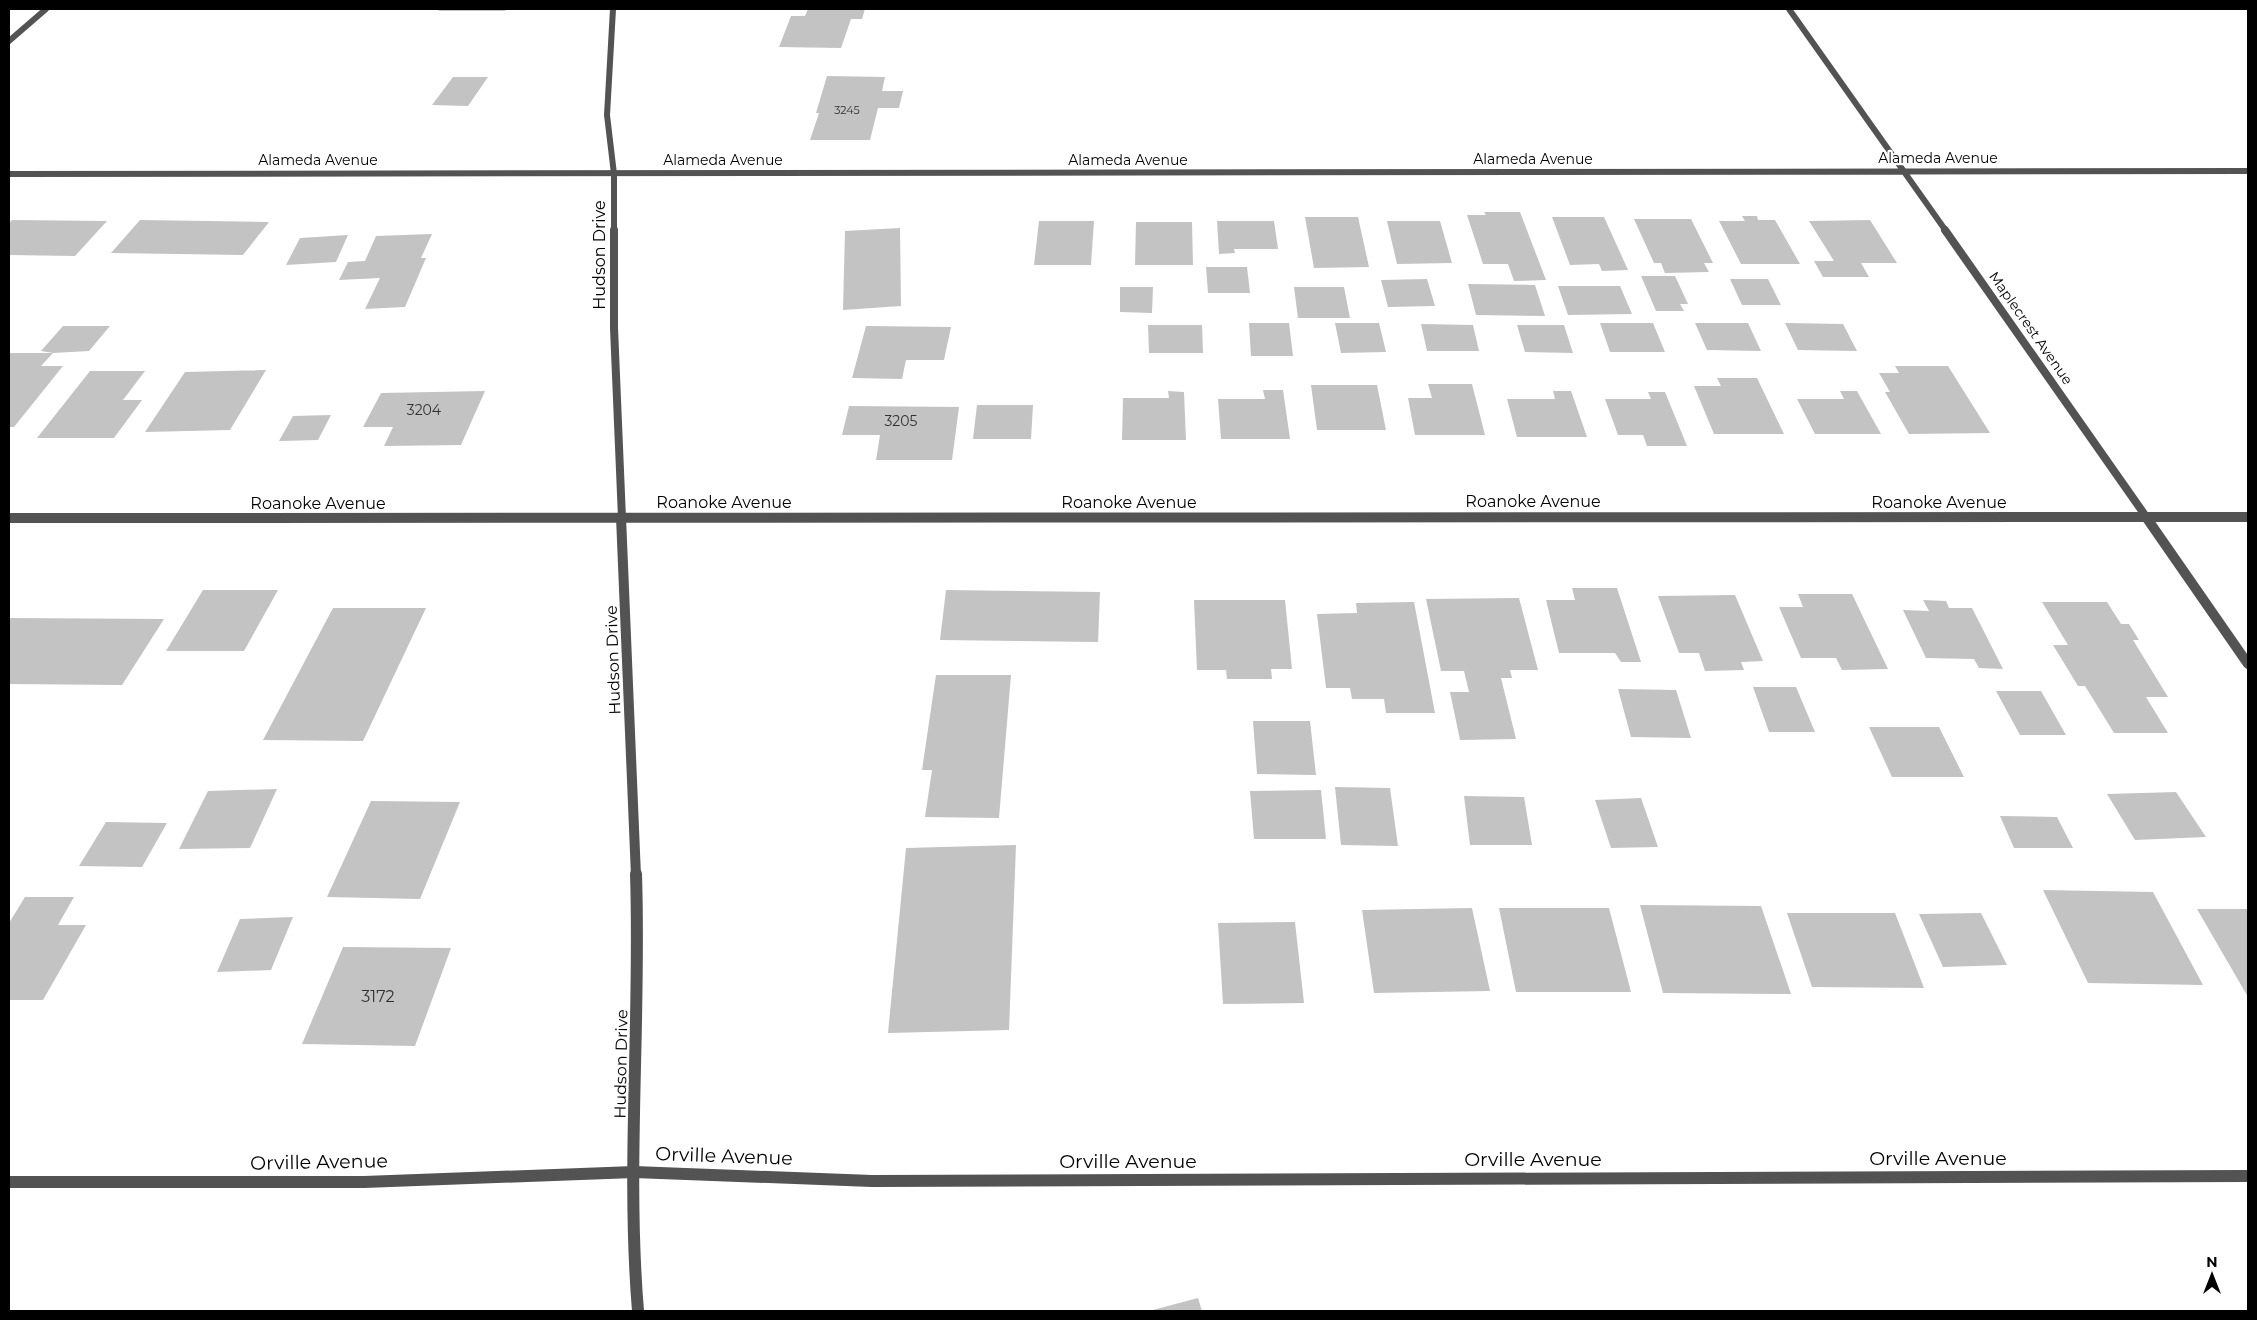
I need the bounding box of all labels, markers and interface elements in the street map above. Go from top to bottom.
house number: 3245 [834,103,860,117]
street label: Alameda Avenue [1878,149,1998,167]
street label: Alameda Avenue [1473,150,1593,168]
street label: Alameda Avenue [258,151,378,169]
street label: Alameda Avenue [663,151,783,169]
street label: Alameda Avenue [1068,151,1188,169]
street label: Hudson Drive [590,200,609,310]
street label: Maplecrest Avenue [1985,268,2077,388]
house number: 3204 [407,401,442,419]
house number: 3205 [885,412,918,430]
street label: Roanoke Avenue [1465,492,1601,511]
street label: Roanoke Avenue [656,493,792,512]
street label: Roanoke Avenue [1061,493,1197,512]
street label: Roanoke Avenue [1871,493,2007,512]
street label: Roanoke Avenue [250,494,386,513]
street label: Hudson Drive [602,605,624,715]
house number: 3172 [361,987,395,1006]
street label: Hudson Drive [611,1009,631,1119]
street label: Orville Avenue [655,1142,793,1170]
street label: Orville Avenue [1869,1147,2007,1170]
street label: Orville Avenue [1464,1148,1602,1171]
street label: Orville Avenue [250,1149,388,1175]
street label: Orville Avenue [1059,1150,1197,1173]
north arrow [2187,1250,2237,1300]
text: N [2206,1253,2218,1271]

